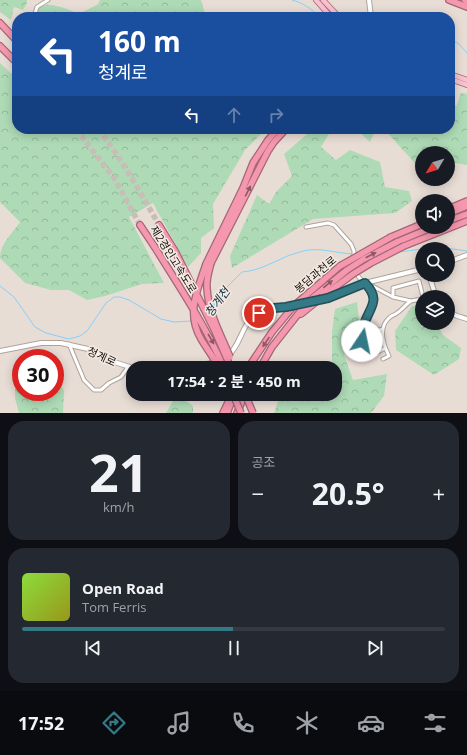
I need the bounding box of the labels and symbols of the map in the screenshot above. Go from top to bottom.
north arrow [415,146,455,186]
one-way arrow [245,186,251,197]
street label: 제2경인고속도로 [147,222,201,296]
one-way arrow [366,251,377,258]
street label: 봉담과천로 [291,252,339,296]
one-way arrow [323,280,334,289]
water label: 청계천 [200,282,235,320]
pin [242,296,276,330]
position arrow [341,320,383,362]
one-way arrow [207,333,214,345]
one-way arrow [262,337,270,347]
street label: 청계로 [85,343,119,369]
speed limit sign: 30 [12,349,64,401]

